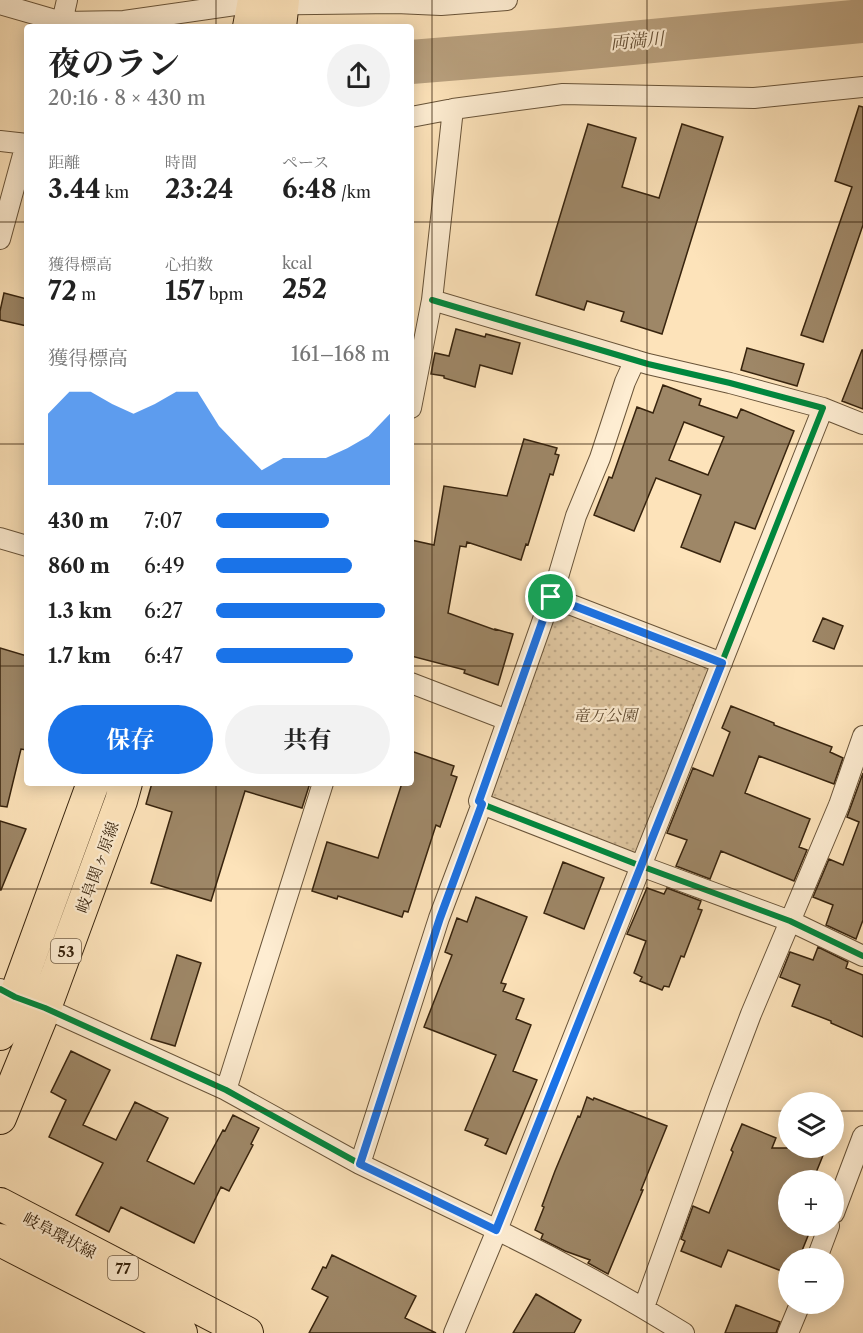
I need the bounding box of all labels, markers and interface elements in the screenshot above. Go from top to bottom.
water label: 両満川 [609,28,667,54]
text: 夜のラン [48,43,180,84]
button: share [327,44,390,107]
text: 20:16 · 8 × 430 m [48,86,206,110]
text: 距離 [48,152,80,172]
text: 時間 [165,152,197,172]
text: ペース [282,152,329,172]
text: 3.44 [48,173,101,205]
text: 23:24 [165,173,234,205]
text: 6:48 [282,173,337,205]
text: km [101,182,129,202]
text: /km [337,182,371,202]
text: kcal [282,253,312,273]
text: 獲得標高 [48,254,112,274]
text: 心拍数 [165,254,213,274]
text: 252 [282,273,327,305]
text: 72 [48,275,77,307]
text: 157 [165,275,205,307]
text: m [77,284,96,304]
text: bpm [205,284,243,304]
text: 161–168 m [291,342,390,366]
text: 獲得標高 [48,346,128,370]
text: 430 m [48,509,109,533]
text: 7:07 [144,509,182,533]
text: 860 m [48,554,110,578]
text: 6:49 [144,554,185,578]
pin [525,571,576,622]
icon: arrive [534,580,567,613]
text: 1.3 km [48,599,112,623]
text: 6:27 [144,599,183,623]
text: 1.7 km [48,644,111,668]
text: 6:47 [144,644,183,668]
button: 保存 [48,705,213,774]
button: 共有 [225,705,390,774]
park label: 竜万公園 [573,705,640,725]
street label: 岐阜関ヶ原線 [71,818,123,916]
road number: 53 [51,939,81,963]
map controls [778,1092,844,1314]
button: layers [778,1092,844,1158]
button: + [778,1170,844,1236]
street label: 岐阜環状線 [20,1207,100,1263]
button: − [778,1248,844,1314]
road number: 77 [108,1256,138,1280]

